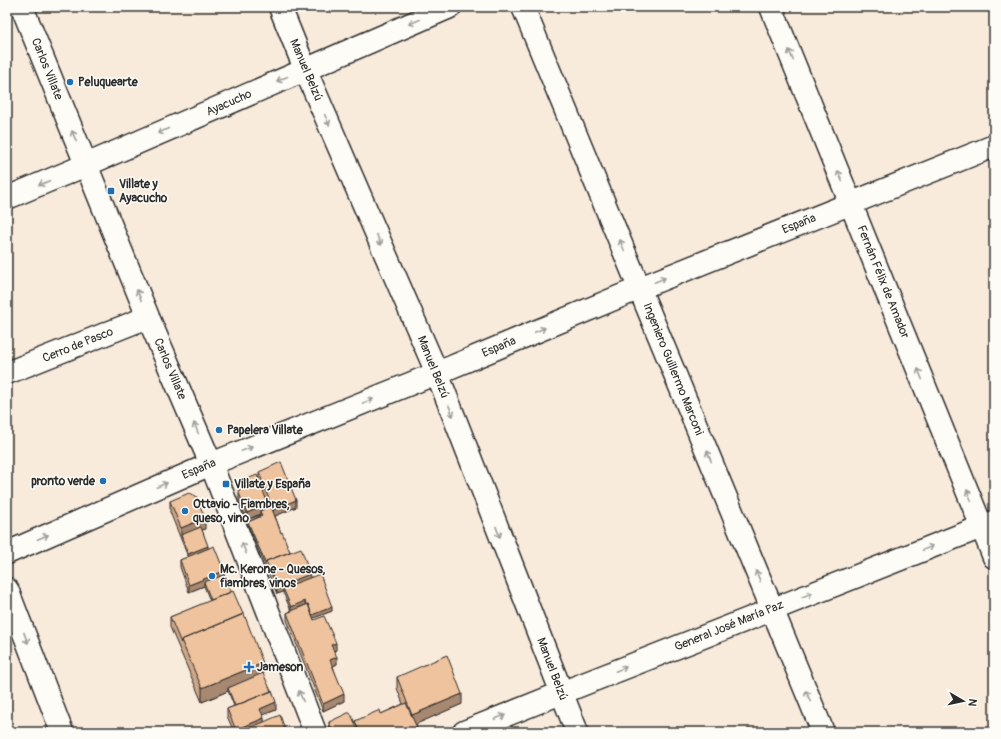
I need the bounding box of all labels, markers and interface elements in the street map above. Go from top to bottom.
one-way arrow [409,19,421,27]
street label: Carlos Villate [28,36,66,102]
street label: Manuel Belzú [286,37,326,103]
one-way arrow [787,50,794,62]
place label: Peluquearte [78,75,139,90]
one-way arrow [276,76,288,83]
marker: Peluquearte [65,77,75,87]
street label: Ayacucho [204,86,255,120]
one-way arrow [324,114,332,126]
one-way arrow [157,128,169,136]
one-way arrow [70,131,78,143]
one-way arrow [836,170,843,182]
place label: Villate y Ayacucho [119,177,168,206]
one-way arrow [38,179,50,187]
marker: Villate y Ayacucho [106,186,116,196]
street label: España [780,210,819,238]
street label: Fernán Félix de Amador [853,223,913,341]
one-way arrow [376,233,383,245]
one-way arrow [617,239,625,251]
one-way arrow [653,276,665,283]
one-way arrow [135,290,143,302]
street label: Ingeniero Guillermo Marconi [640,301,706,437]
street label: Cerro de Pasco [40,324,116,366]
one-way arrow [533,326,545,333]
street label: España [480,333,519,361]
street label: Manuel Belzú [414,334,452,400]
street label: Carlos Villate [150,336,190,402]
one-way arrow [916,369,924,381]
one-way arrow [361,396,373,404]
one-way arrow [448,405,456,417]
one-way arrow [191,422,199,434]
place label: Papelera Villate [227,423,304,438]
marker: Papelera Villate [214,425,224,435]
one-way arrow [241,445,253,453]
one-way arrow [704,450,712,462]
street label: España [180,455,219,483]
place label: pronto verde [31,474,96,489]
marker: pronto verde [98,476,108,486]
place label: Villate y España [234,477,311,492]
marker: Villate y España [221,479,231,489]
one-way arrow [156,481,168,488]
one-way arrow [964,489,972,501]
place label: Ottavio - Fiambres, queso, vino [193,497,289,526]
marker: Ottavio - Fiambres, queso, vino [180,506,190,516]
one-way arrow [495,526,503,538]
one-way arrow [36,533,48,540]
one-way arrow [239,543,247,555]
one-way arrow [922,543,934,551]
place label: Mc. Kerone - Quesos, fiambres, vinos [220,562,325,591]
one-way arrow [754,570,762,582]
marker: Mc. Kerone - Quesos, fiambres, vinos [207,571,217,581]
one-way arrow [801,591,813,599]
street label: General José María Paz [672,597,786,655]
one-way arrow [23,632,31,644]
street label: Manuel Belzú [533,635,571,703]
place label: Jameson [257,660,304,675]
marker: Jameson [244,662,254,672]
one-way arrow [615,664,627,672]
north arrow [943,681,983,721]
one-way arrow [296,690,304,702]
one-way arrow [804,690,811,702]
text: N [965,698,979,708]
one-way arrow [494,713,506,721]

